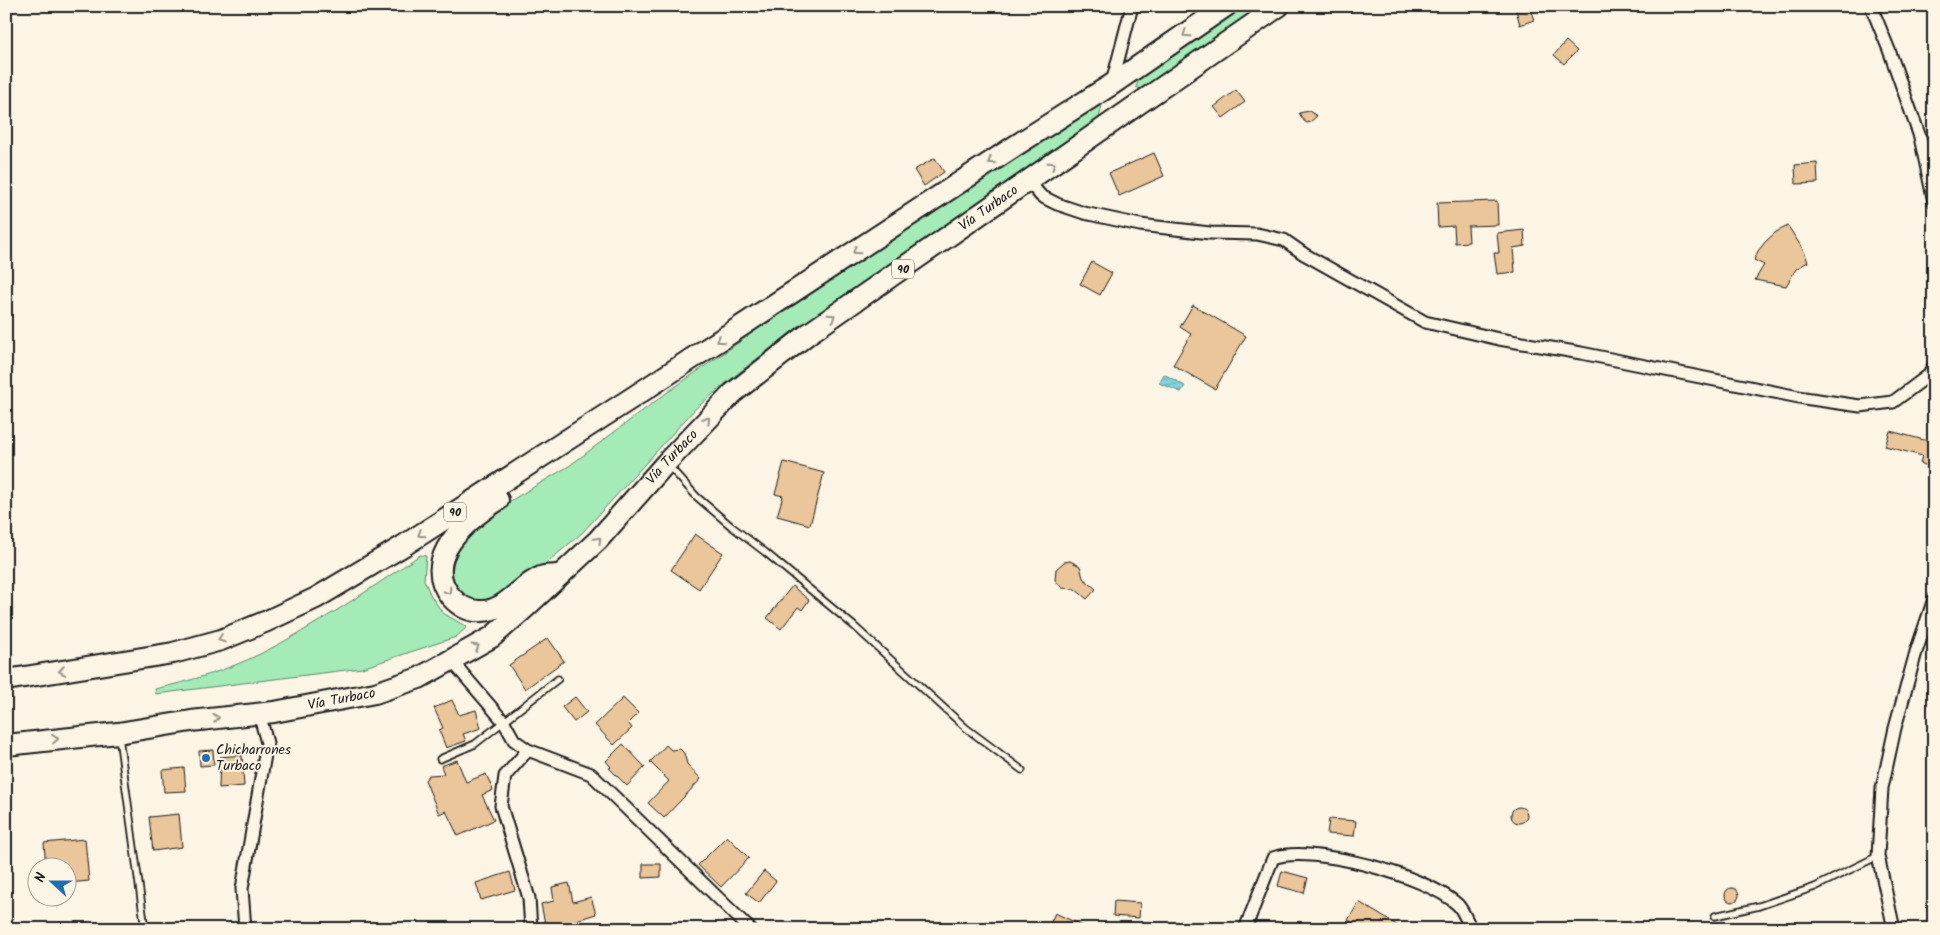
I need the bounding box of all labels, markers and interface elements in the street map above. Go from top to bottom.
one-way arrow [1182,28,1192,37]
one-way arrow [988,155,997,164]
one-way arrow [1047,162,1056,171]
street label: Vía Turbaco [954,180,1023,237]
one-way arrow [852,244,861,254]
road number: 90 [892,260,914,278]
one-way arrow [827,314,836,323]
one-way arrow [716,334,725,343]
one-way arrow [701,417,710,426]
street label: Vía Turbaco [641,425,703,490]
road number: 90 [444,502,466,522]
one-way arrow [417,528,426,538]
one-way arrow [592,536,601,545]
one-way arrow [442,586,452,595]
one-way arrow [218,634,226,644]
one-way arrow [470,643,479,653]
one-way arrow [58,665,67,675]
street label: Vía Turbaco [306,682,377,716]
one-way arrow [212,713,220,724]
one-way arrow [51,734,59,745]
place label: Chicharrones Turbaco [216,739,291,777]
marker: Chicharrones Turbaco [200,752,212,764]
north arrow [28,858,78,908]
text: N [29,869,53,886]

